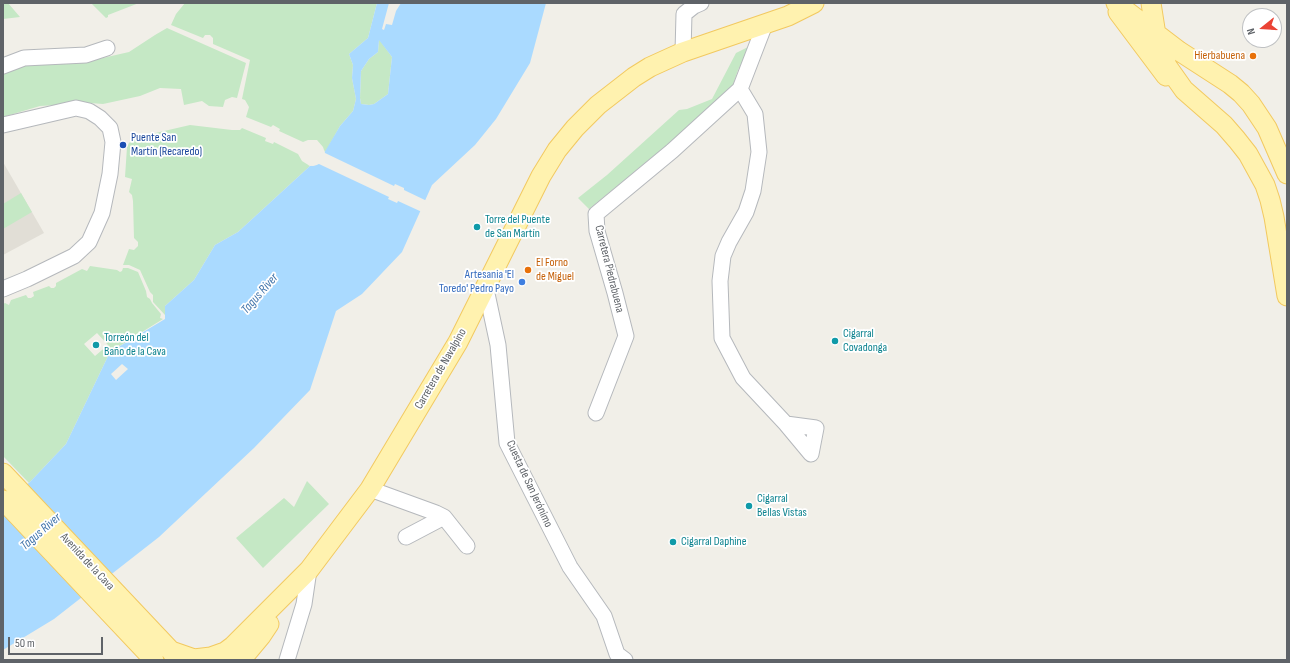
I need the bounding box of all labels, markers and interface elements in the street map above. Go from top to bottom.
north arrow [1242,8,1282,48]
text: N [1244,27,1258,36]
place label: Hierbabuena [1194,49,1245,63]
marker: Hierbabuena [1248,51,1258,61]
place label: Puente San Martín (Recaredo) [131,131,202,159]
marker: Puente San Martín (Recaredo) [118,140,128,150]
place label: Torre del Puente de San Martín [485,213,550,241]
marker: Torre del Puente de San Martín [472,222,482,232]
street label: Carretera Piedrabuena [591,224,627,314]
place label: El Forno de Miguel [536,256,574,284]
marker: El Forno de Miguel [523,265,533,275]
place label: Artesania 'El Toredo' Pedro Payo [439,268,514,296]
water label: Tagus River [238,271,282,317]
marker: Artesania 'El Toredo' Pedro Payo [517,277,527,287]
street label: Carretera de Navalpino [412,326,470,412]
place label: Cigarral Covadonga [843,327,887,355]
place label: Torreón del Baño de la Cava [104,331,166,359]
marker: Cigarral Covadonga [830,336,840,346]
marker: Torreón del Baño de la Cava [91,340,101,350]
street label: Cuesta de San Jerónimo [503,438,555,530]
place label: Cigarral Bellas Vistas [757,492,807,520]
marker: Cigarral Bellas Vistas [744,501,754,511]
water label: Tagus River [18,510,64,554]
street label: Avenida de la Cava [57,530,117,594]
place label: Cigarral Daphine [681,535,746,549]
marker: Cigarral Daphine [668,537,678,547]
scale bar [10,629,105,655]
text: 50 m [15,636,35,651]

